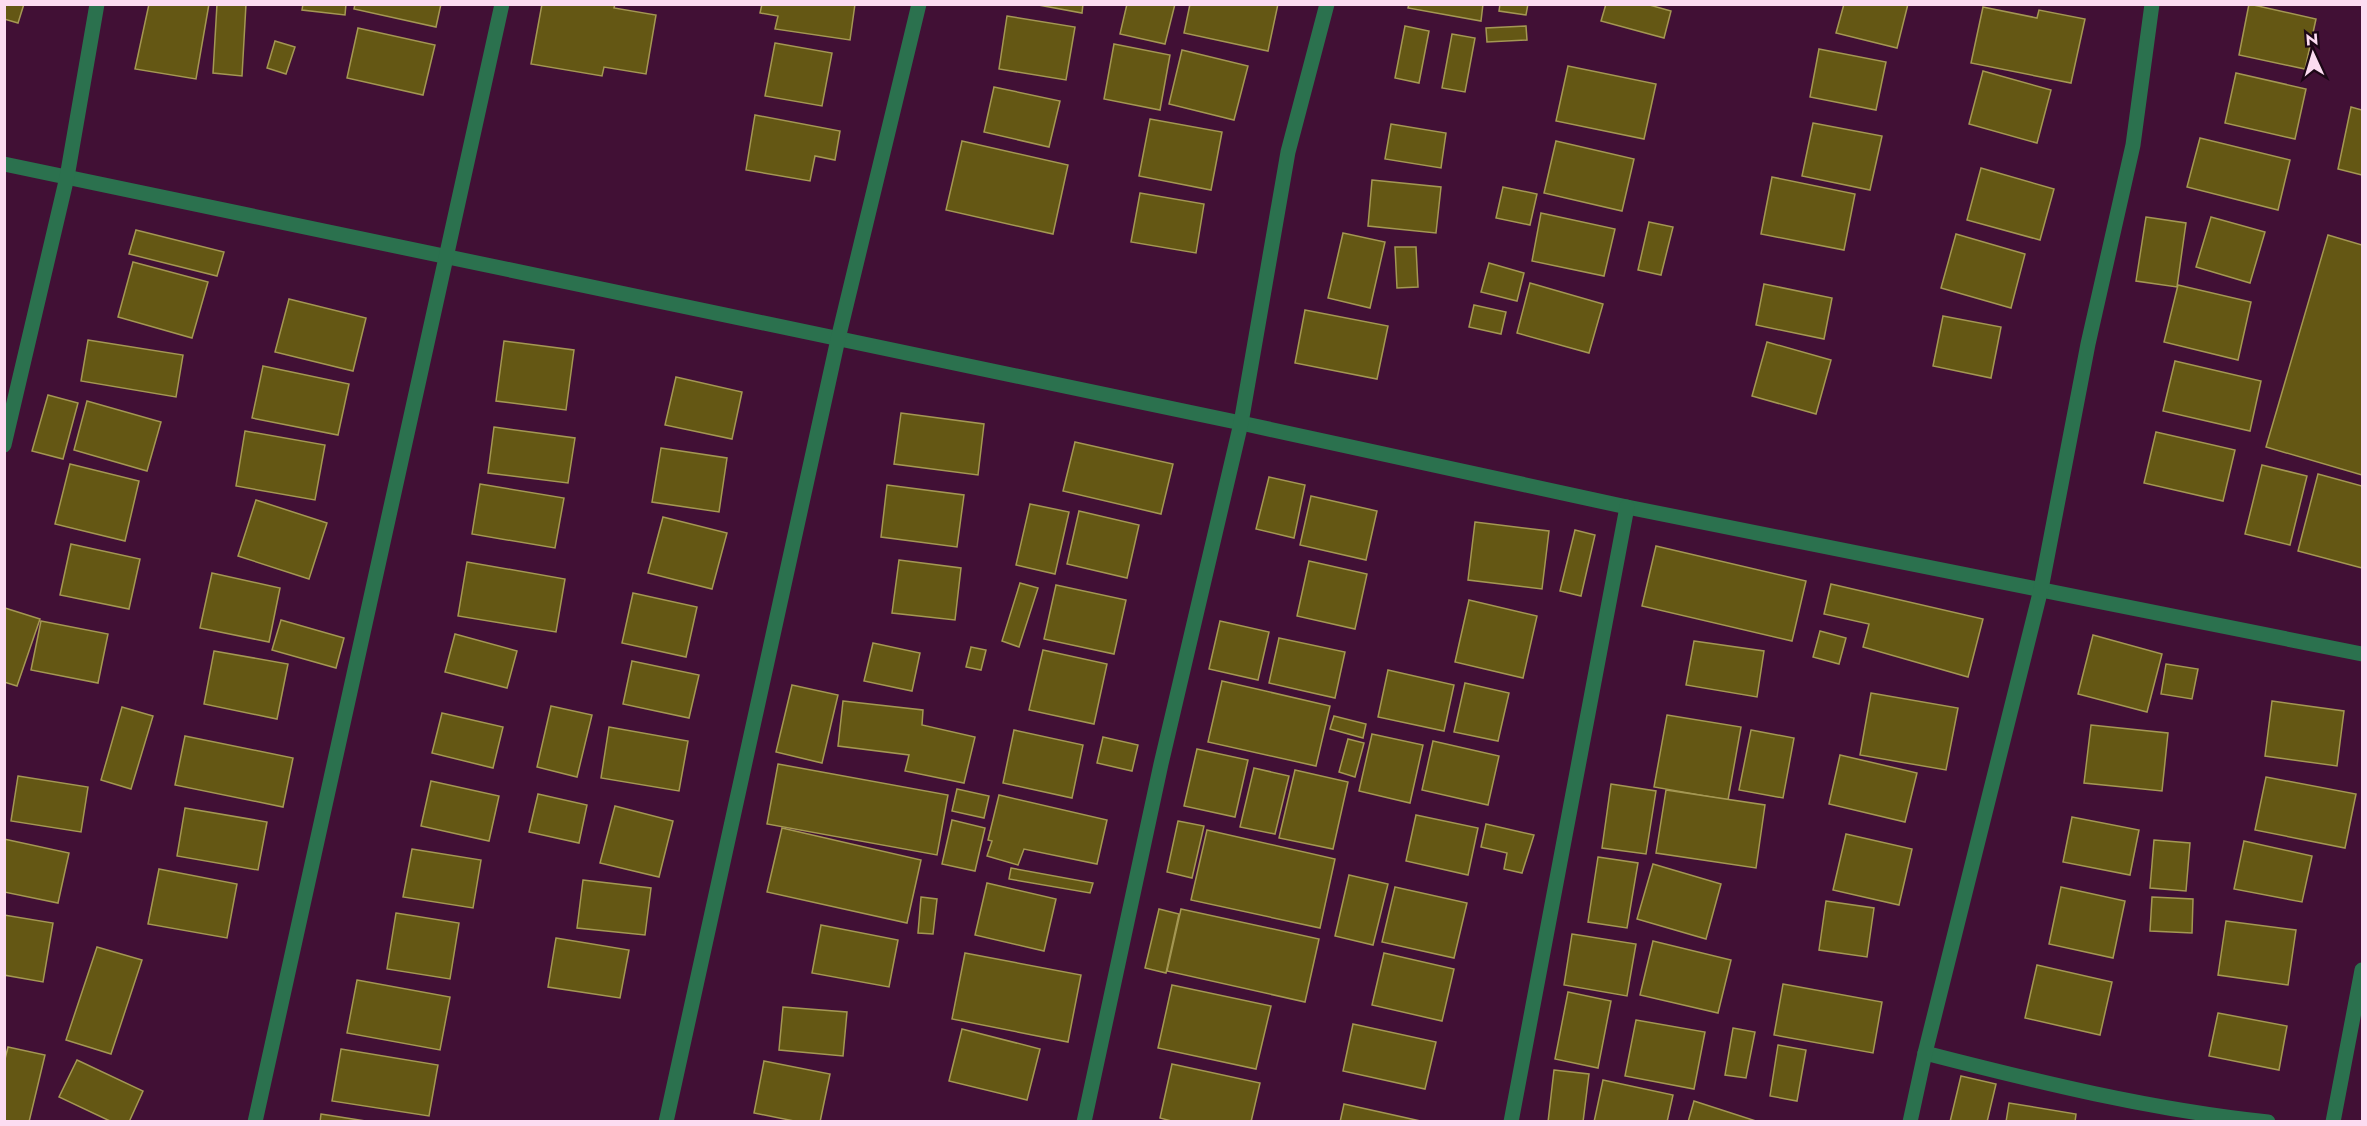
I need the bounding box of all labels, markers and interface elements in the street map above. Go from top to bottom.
north arrow [2283,24,2343,84]
text: N [2305,28,2319,51]

